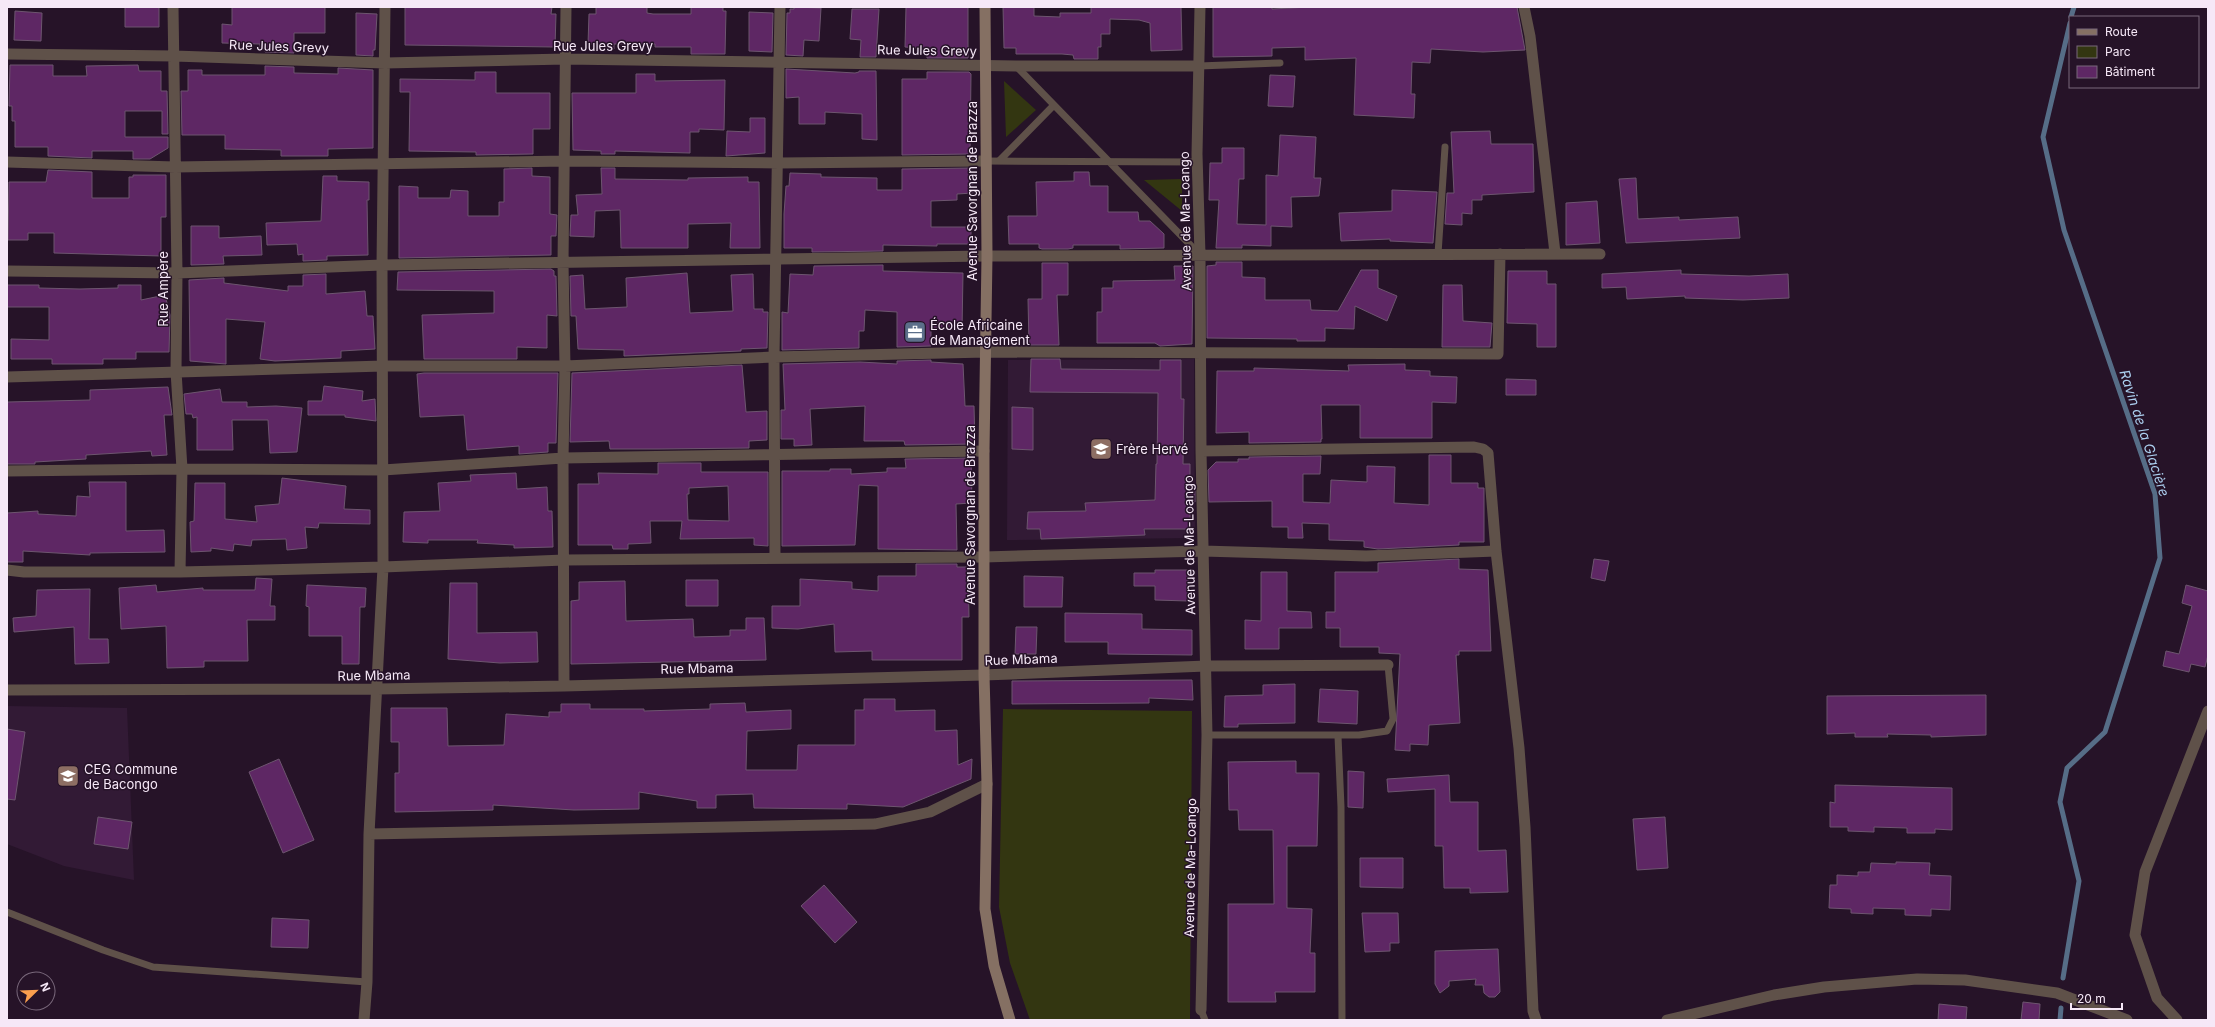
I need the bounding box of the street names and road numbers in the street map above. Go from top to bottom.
street label: Rue Jules Grevy [229,36,329,56]
street label: Rue Jules Grevy [553,38,653,54]
street label: Rue Jules Grevy [877,41,977,59]
street label: Avenue Savorgnan de Brazza [964,101,980,281]
street label: Avenue de Ma-Loango [1176,151,1194,291]
street label: Rue Ampère [155,251,171,327]
street label: Avenue Savorgnan de Brazza [962,425,978,605]
street label: Avenue de Ma-Loango [1180,475,1198,615]
street label: Rue Mbama [984,650,1058,668]
street label: Rue Mbama [660,659,734,677]
street label: Rue Mbama [337,666,411,684]
street label: Avenue de Ma-Loango [1181,798,1199,938]

